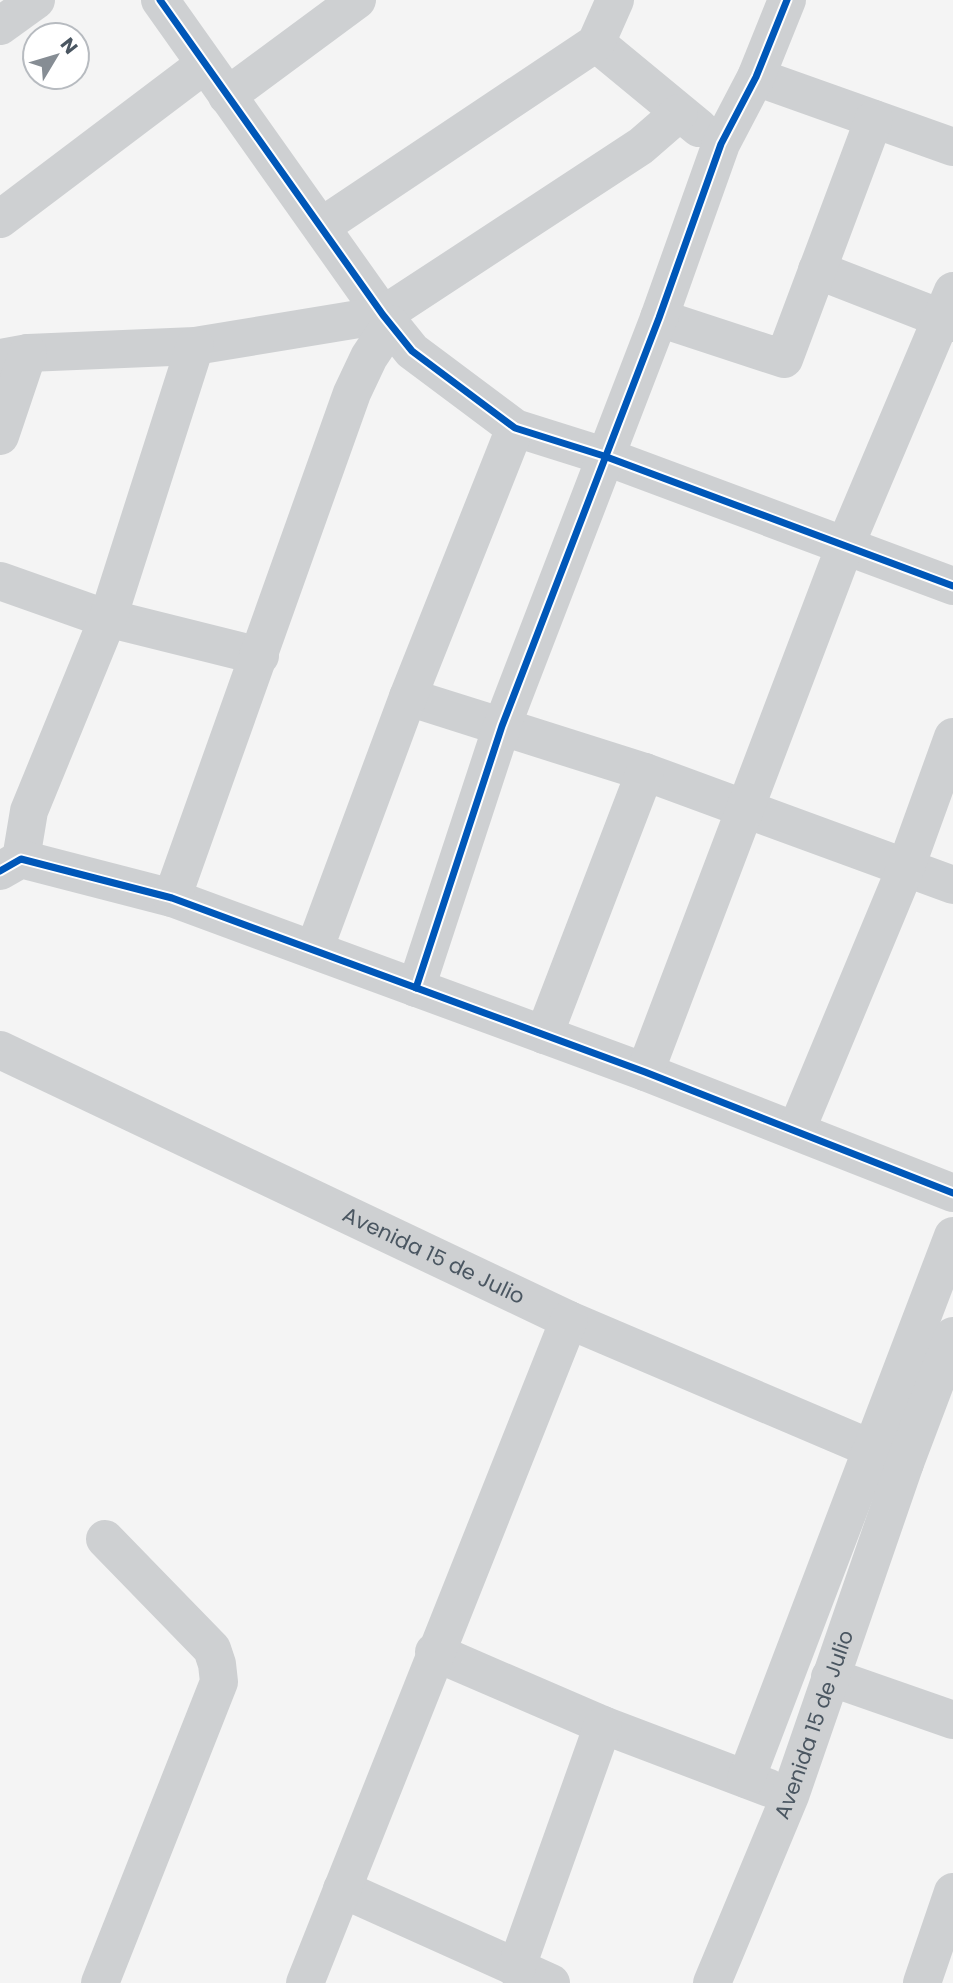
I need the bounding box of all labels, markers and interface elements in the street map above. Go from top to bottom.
north arrow [21,21,91,91]
text: N [54,32,84,60]
street label: Avenida 15 de Julio [338,1200,530,1311]
street label: Avenida 15 de Julio [767,1626,860,1823]

